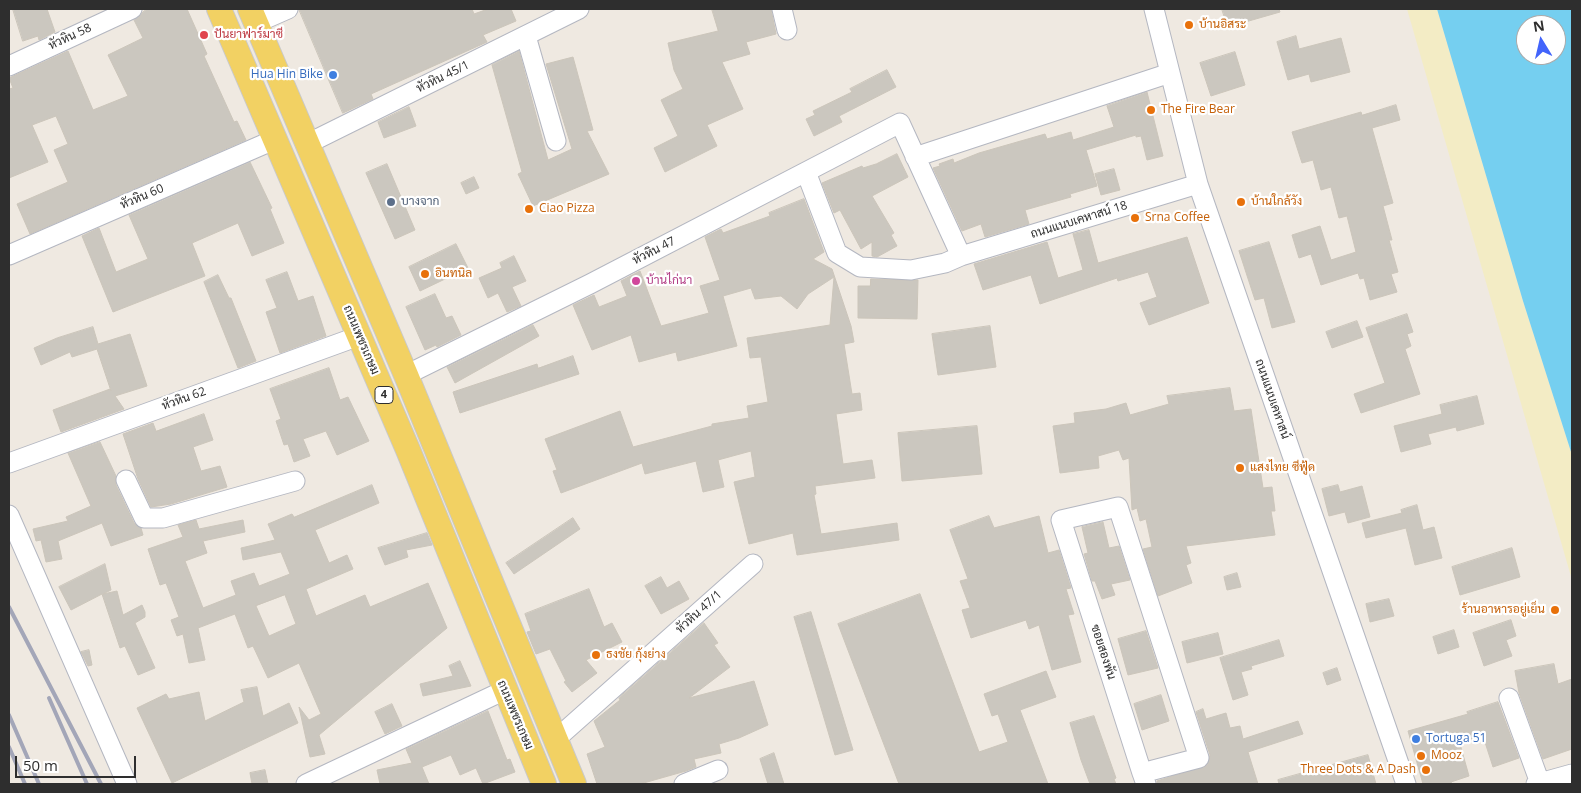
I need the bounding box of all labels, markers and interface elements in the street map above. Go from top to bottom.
north arrow [1516,15,1566,65]
text: N [1532,15,1546,36]
place label: บ้านอิสระ [1199,18,1246,32]
marker: บ้านอิสระ [1183,19,1195,31]
street label: หัวหิน 58 [46,21,94,53]
place label: ปันยาฟาร์มาซี [214,28,283,42]
marker: ปันยาฟาร์มาซี [198,29,210,41]
street label: หัวหิน 45/1 [414,58,472,96]
place label: Hua Hin Bike [251,68,323,82]
marker: Hua Hin Bike [327,69,339,81]
place label: The Fire Bear [1161,103,1235,117]
marker: The Fire Bear [1145,104,1157,116]
street label: หัวหิน 60 [118,181,166,213]
place label: บางจาก [401,195,439,209]
place label: บ้านใกล้วัง [1251,195,1302,209]
marker: บางจาก [385,196,397,208]
marker: บ้านใกล้วัง [1235,196,1247,208]
street label: ถนนแนบเคหาสน์ 18 [1029,198,1129,242]
place label: Ciao Pizza [539,202,595,216]
marker: Ciao Pizza [523,203,535,215]
place label: Srna Coffee [1145,211,1210,225]
marker: Srna Coffee [1129,212,1141,224]
street label: หัวหิน 47 [630,234,678,268]
place label: อินทนิล [435,267,472,281]
marker: อินทนิล [419,268,431,280]
place label: บ้านไก่นา [646,274,692,288]
marker: บ้านไก่นา [630,275,642,287]
street label: ถนนเพชรเกษม [340,303,382,377]
street label: ถนนแนบเคหาสน์ [1252,357,1292,441]
street label: หัวหิน 62 [160,384,208,414]
road number: 4 [375,386,393,404]
place label: แสงไทย ซีฟู้ด [1250,461,1315,475]
marker: แสงไทย ซีฟู้ด [1234,462,1246,474]
street label: หัวหิน 47/1 [673,588,725,636]
place label: ร้านอาหารอยู่เย็น [1461,603,1545,617]
marker: ร้านอาหารอยู่เย็น [1549,604,1561,616]
street label: ซอยสองพัน [1087,623,1119,681]
place label: ธงชัย กุ้งย่าง [606,648,666,662]
marker: ธงชัย กุ้งย่าง [590,649,602,661]
street label: ถนนเพชรเกษม [494,678,536,752]
place label: Tortuga 51 [1426,732,1486,746]
marker: Tortuga 51 [1410,733,1422,745]
scale bar [18,746,139,778]
place label: Mooz [1431,749,1462,763]
marker: Mooz [1415,750,1427,762]
text: 50 m [23,755,58,775]
place label: Three Dots & A Dash [1300,763,1416,777]
marker: Three Dots & A Dash [1420,764,1432,776]

